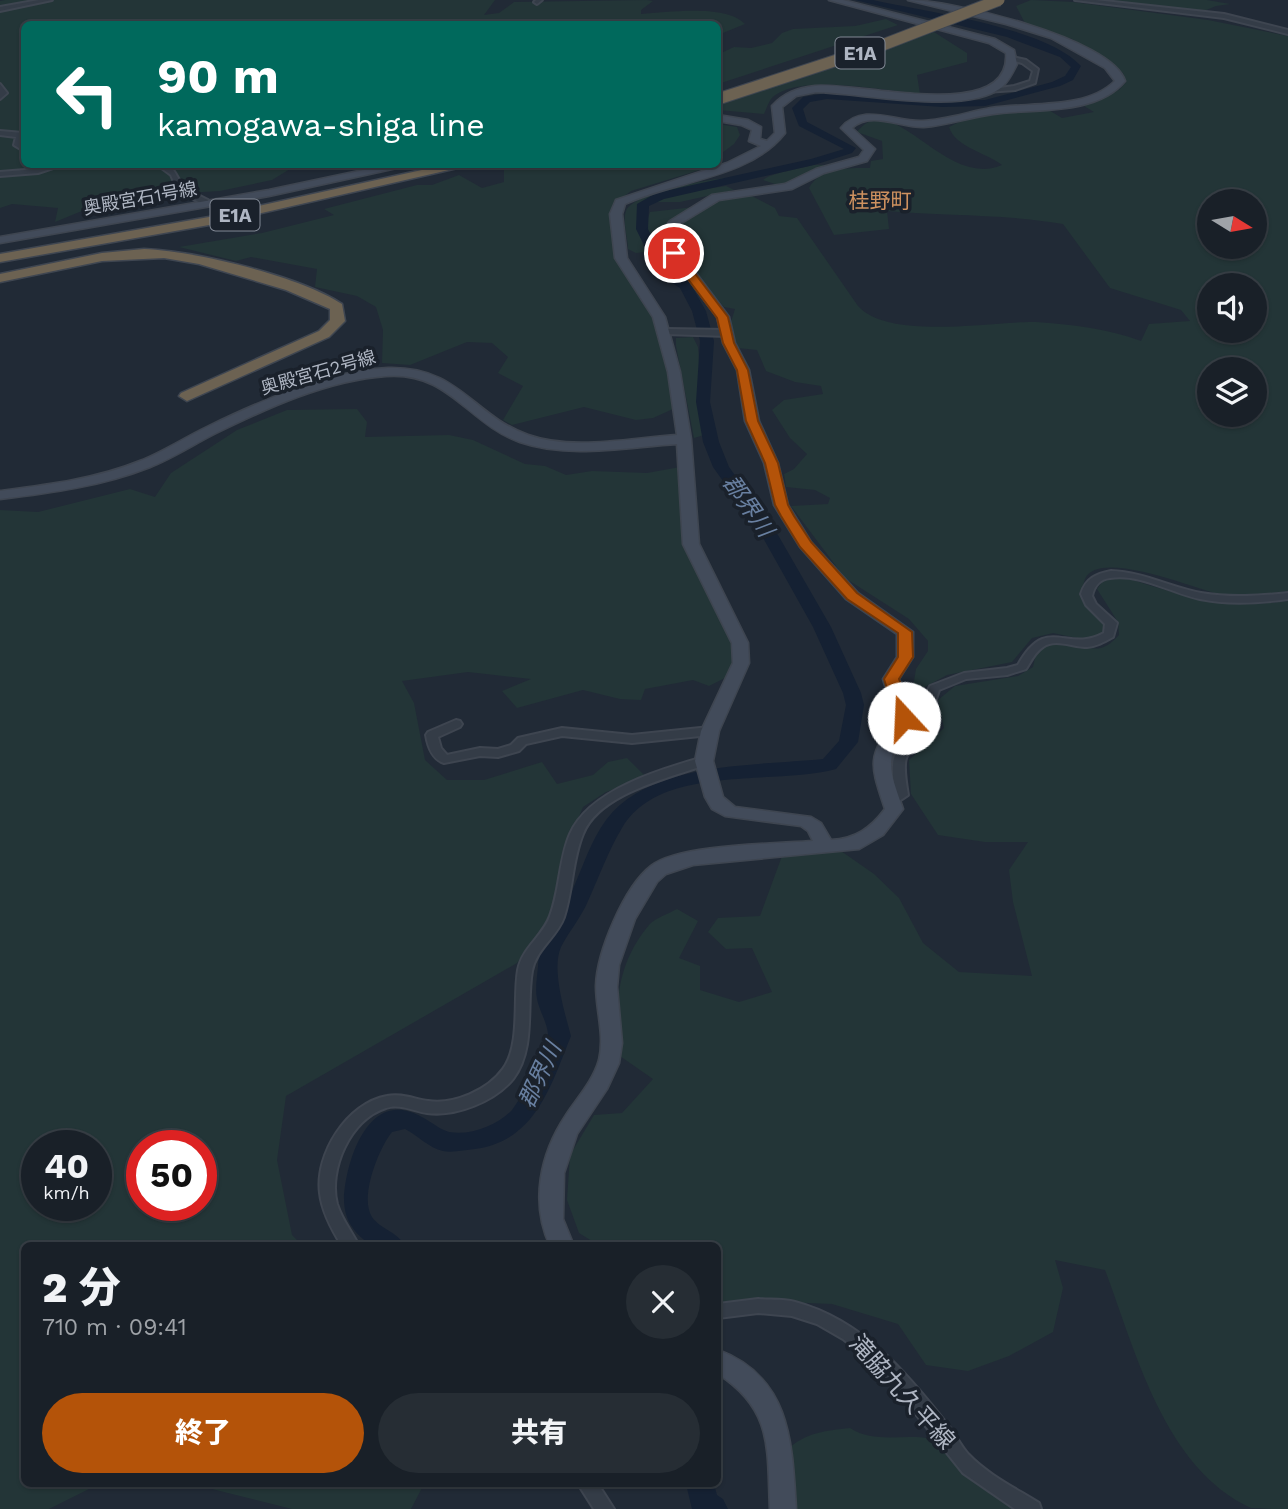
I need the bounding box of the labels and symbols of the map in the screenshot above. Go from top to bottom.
road number: E1A [836,38,884,68]
street label: 奥殿宮石1号線 [82,178,198,218]
district label: 桂野町 [849,188,912,213]
north arrow [1197,189,1267,259]
road number: E1A [210,200,260,230]
pin [644,223,704,283]
street label: 奥殿宮石2号線 [258,346,378,398]
water label: 郡界川 [717,470,781,544]
position arrow [867,681,941,755]
water label: 郡界川 [513,1035,568,1112]
speed limit sign: 50 [126,1130,217,1221]
street label: 滝脇九久平線 [843,1329,961,1455]

